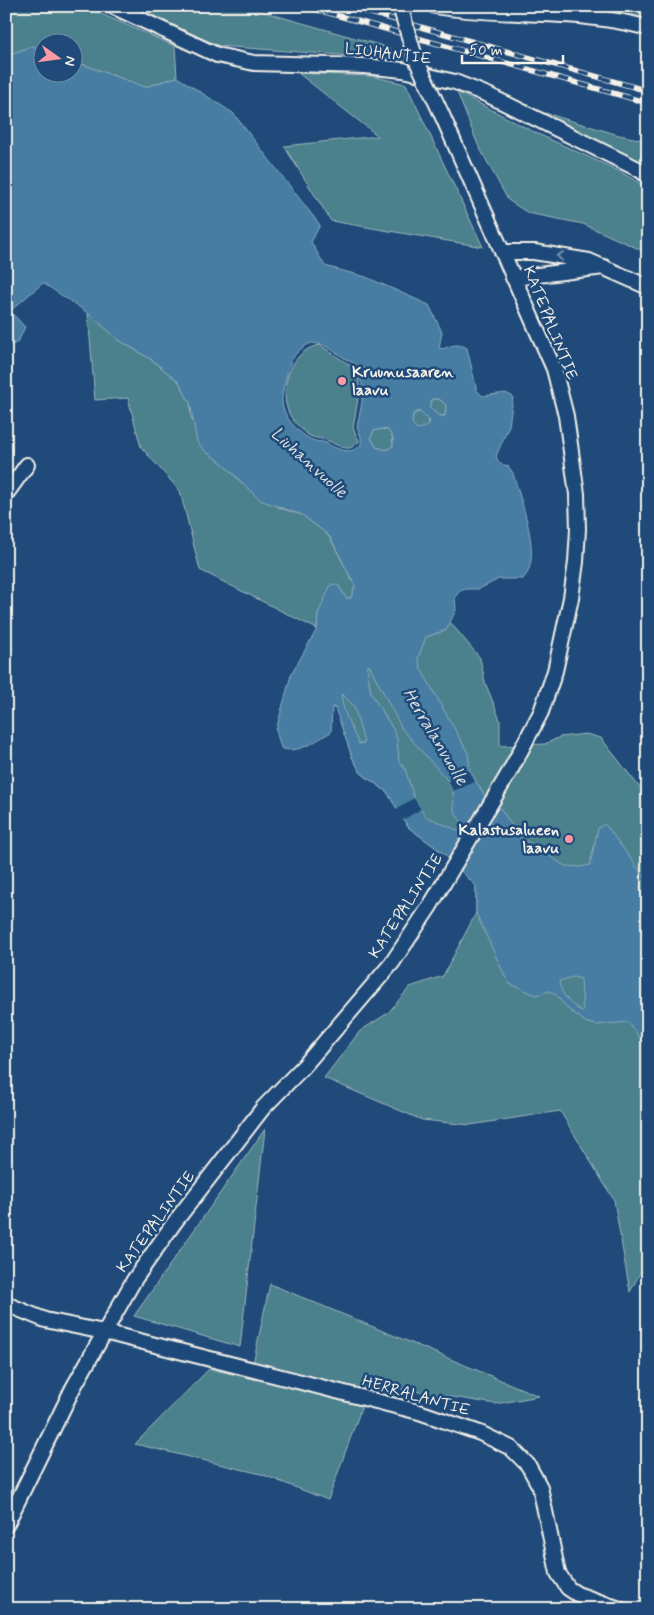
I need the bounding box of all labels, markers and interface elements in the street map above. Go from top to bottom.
north arrow [32,32,82,82]
scale bar [462,32,563,64]
street label: LIUHANTIE [343,38,433,70]
text: 50 m [469,41,503,61]
text: N [60,54,80,68]
one-way arrow [556,252,564,262]
street label: KATEPALINTIE [518,263,582,383]
place label: Kruunusaaren laavu [352,362,454,401]
marker: Kruunusaaren laavu [336,375,348,387]
water label: Liuhanvuolle [265,422,353,504]
water label: Herralanvuolle [396,684,474,791]
place label: Kalastusalueen laavu [458,820,559,859]
marker: Kalastusalueen laavu [563,833,575,845]
street label: KATEPALINTIE [364,850,448,962]
street label: KATEPALINTIE [112,1167,200,1277]
street label: HERRALANTIE [359,1371,473,1421]

